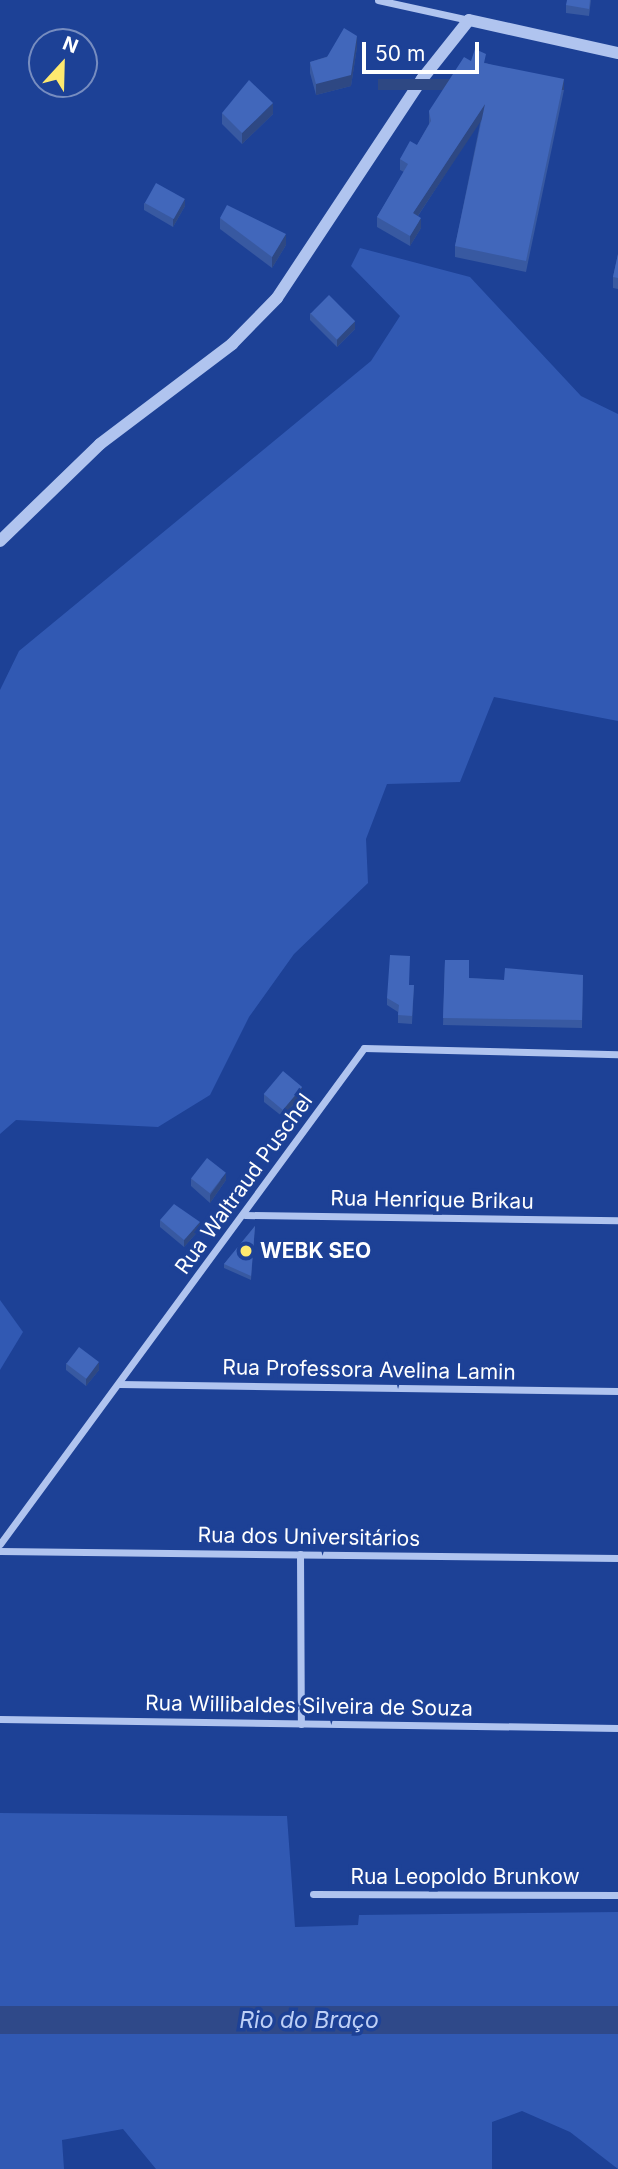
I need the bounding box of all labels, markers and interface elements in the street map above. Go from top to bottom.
north arrow [28,28,98,98]
scale bar [366,28,483,72]
text: N [59,32,81,58]
text: 50 m [375,41,425,66]
street label: Rua Waltraud Puschel [170,1089,318,1279]
street label: Rua Henrique Brikau [330,1186,534,1214]
place label: WEBK SEO [260,1238,371,1264]
marker: WEBK SEO [238,1243,254,1259]
street label: Rua Professora Avelina Lamin [222,1355,516,1385]
street label: Rua dos Universitários [197,1522,421,1552]
street label: Rua Willibaldes Silveira de Souza [145,1691,473,1721]
street label: Rua Leopoldo Brunkow [350,1864,580,1890]
water label: Rio do Braço [239,2006,379,2034]

